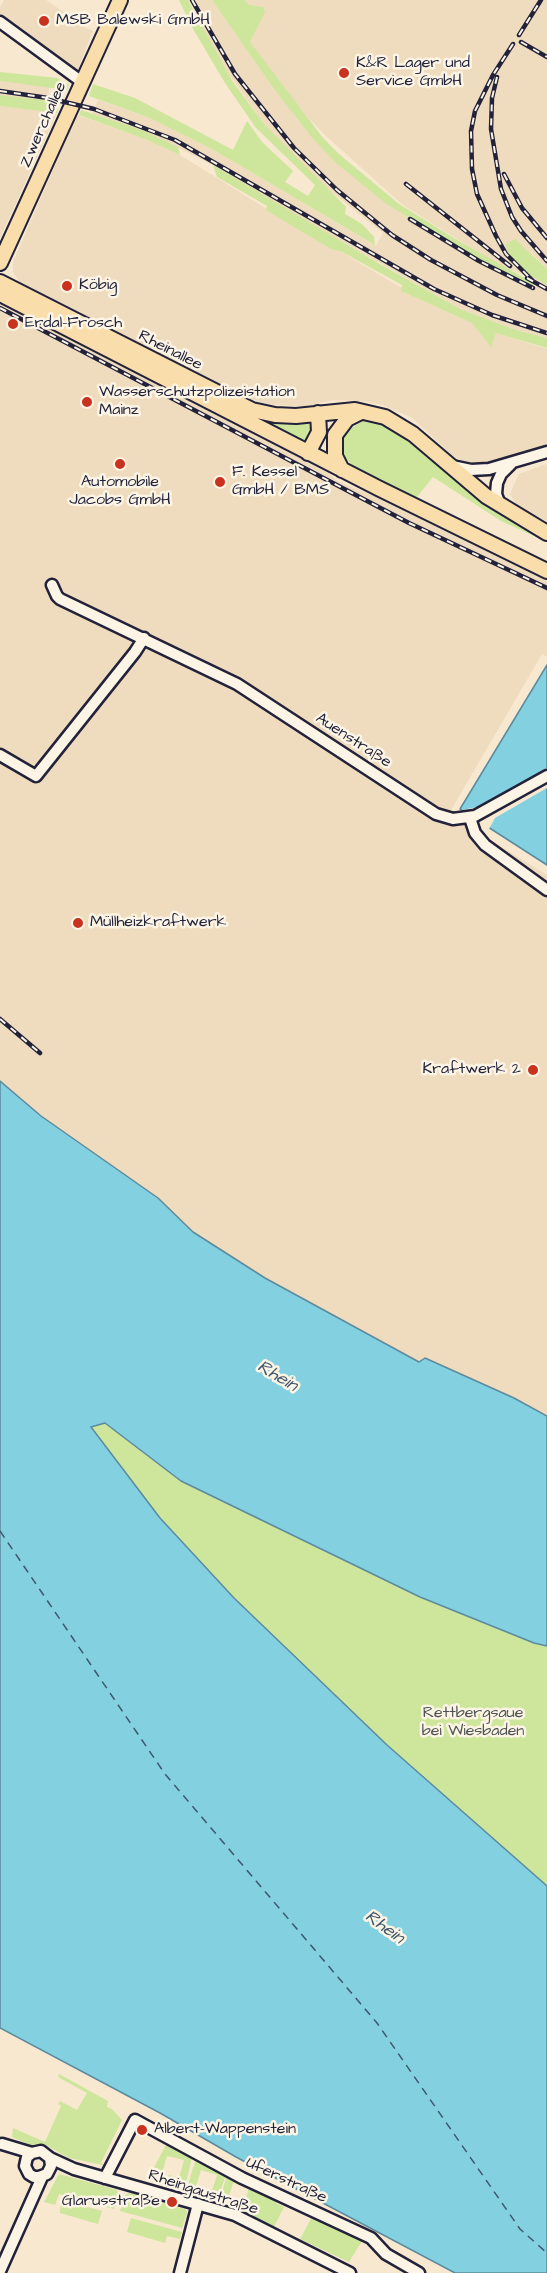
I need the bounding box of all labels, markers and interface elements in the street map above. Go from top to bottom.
place label: MSB Balewski GmbH [56,11,210,31]
marker: MSB Balewski GmbH [37,14,51,28]
place label: K&R Lager und Service GmbH [356,54,470,92]
marker: K&R Lager und Service GmbH [337,66,351,80]
street label: Zwerchallee [17,79,71,171]
place label: Köbig [79,276,117,296]
marker: Köbig [60,279,74,293]
place label: Erdal-Frosch [25,314,122,334]
marker: Erdal-Frosch [6,317,20,331]
street label: Rheinallee [135,327,205,375]
place label: Wasserschutzpolizeistation Mainz [99,383,295,421]
marker: Wasserschutzpolizeistation Mainz [80,395,94,409]
marker: Automobile Jacobs GmbH [113,457,127,471]
place label: F. Kessel GmbH / BMS [232,463,329,501]
place label: Automobile Jacobs GmbH [69,473,171,511]
marker: F. Kessel GmbH / BMS [213,475,227,489]
street label: Auenstraße [311,709,395,773]
place label: Müllheizkraftwerk [90,913,226,933]
marker: Müllheizkraftwerk [71,916,85,930]
place label: Kraftwerk 2 [423,1060,521,1080]
marker: Kraftwerk 2 [526,1063,540,1077]
water label: Rhein [253,1357,301,1397]
park label: Rettbergsaue bei Wiesbaden [422,1704,524,1742]
water label: Rhein [360,1907,408,1949]
place label: Albert-Wappenstein [154,2120,296,2140]
marker: Albert-Wappenstein [135,2123,149,2137]
street label: Uferstraße [242,2154,330,2208]
street label: Rheingaustraße [146,2166,260,2220]
place label: Glarusstraße [62,2192,160,2212]
marker: Glarusstraße [165,2195,179,2209]

